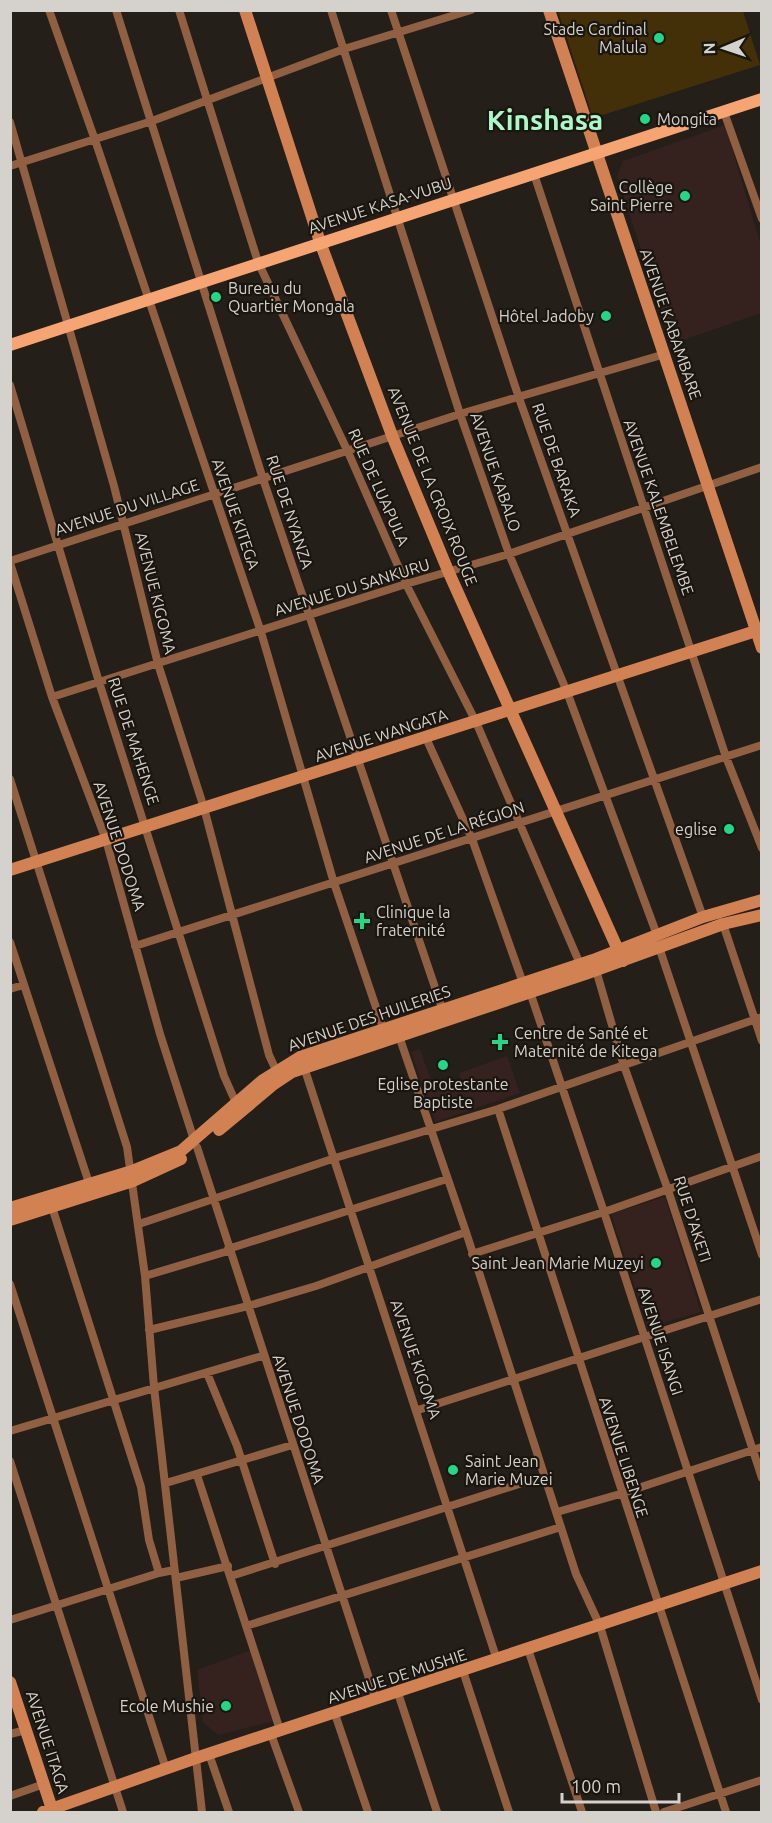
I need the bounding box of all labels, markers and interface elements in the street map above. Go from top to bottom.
north arrow [694,18,754,78]
place label: Stade Cardinal Malula [543,20,647,56]
marker: Stade Cardinal Malula [652,31,666,45]
text: N [700,42,718,55]
district label: Kinshasa [487,104,603,135]
place label: Mongita [657,110,717,128]
marker: Mongita [638,112,652,126]
street label: AVENUE KASA-VUBU [306,173,454,237]
place label: Collège Saint Pierre [590,178,673,214]
marker: Collège Saint Pierre [678,189,692,203]
street label: AVENUE KABAMBARE [637,246,705,402]
place label: Bureau du Quartier Mongala [228,279,355,315]
marker: Bureau du Quartier Mongala [209,290,223,304]
place label: Hôtel Jadoby [499,307,594,325]
marker: Hôtel Jadoby [599,309,613,323]
street label: AVENUE DE LA CROIX ROUGE [385,384,481,588]
street label: RUE DE BARAKA [529,401,585,520]
street label: AVENUE KABALO [467,410,525,534]
street label: AVENUE KALEMBELEMBE [620,417,698,597]
street label: RUE DE LUAPULA [345,426,413,549]
street label: RUE DE NYANZA [263,453,317,572]
street label: AVENUE KITEGA [209,456,264,572]
street label: AVENUE DU VILLAGE [53,475,201,539]
street label: AVENUE KIGOMA [132,530,180,656]
street label: AVENUE DU SANKURU [272,555,432,619]
street label: RUE DE MAHENGE [105,675,163,807]
street label: AVENUE WANGATA [312,705,450,765]
street label: AVENUE DODOMA [91,779,150,914]
street label: AVENUE DE LA RÉGION [361,796,526,866]
place label: eglise [675,820,717,838]
marker: eglise [722,822,736,836]
place label: Clinique la fraternité [376,903,450,939]
marker: Clinique la fraternité [353,912,371,930]
street label: AVENUE DES HUILERIES [285,982,453,1054]
place label: Centre de Santé et Maternité de Kitega [514,1024,657,1060]
marker: Centre de Santé et Maternité de Kitega [491,1033,509,1051]
marker: Eglise protestante Baptiste [436,1058,450,1072]
place label: Eglise protestante Baptiste [377,1075,509,1111]
street label: RUE D'AKETI [671,1174,715,1264]
place label: Saint Jean Marie Muzeyi [471,1254,644,1272]
marker: Saint Jean Marie Muzeyi [649,1256,663,1270]
street label: AVENUE ISANGI [635,1285,687,1397]
street label: AVENUE KIGOMA [387,1297,445,1422]
street label: AVENUE DODOMA [270,1352,329,1487]
street label: AVENUE LIBENGE [596,1394,652,1520]
place label: Saint Jean Marie Muzei [465,1452,553,1488]
marker: Saint Jean Marie Muzei [446,1463,460,1477]
street label: AVENUE DE MUSHIE [325,1645,469,1707]
street label: AVENUE ITAGA [23,1688,73,1796]
place label: Ecole Mushie [120,1697,214,1715]
marker: Ecole Mushie [219,1699,233,1713]
scale bar [562,1766,679,1804]
text: 100 m [571,1776,621,1796]

